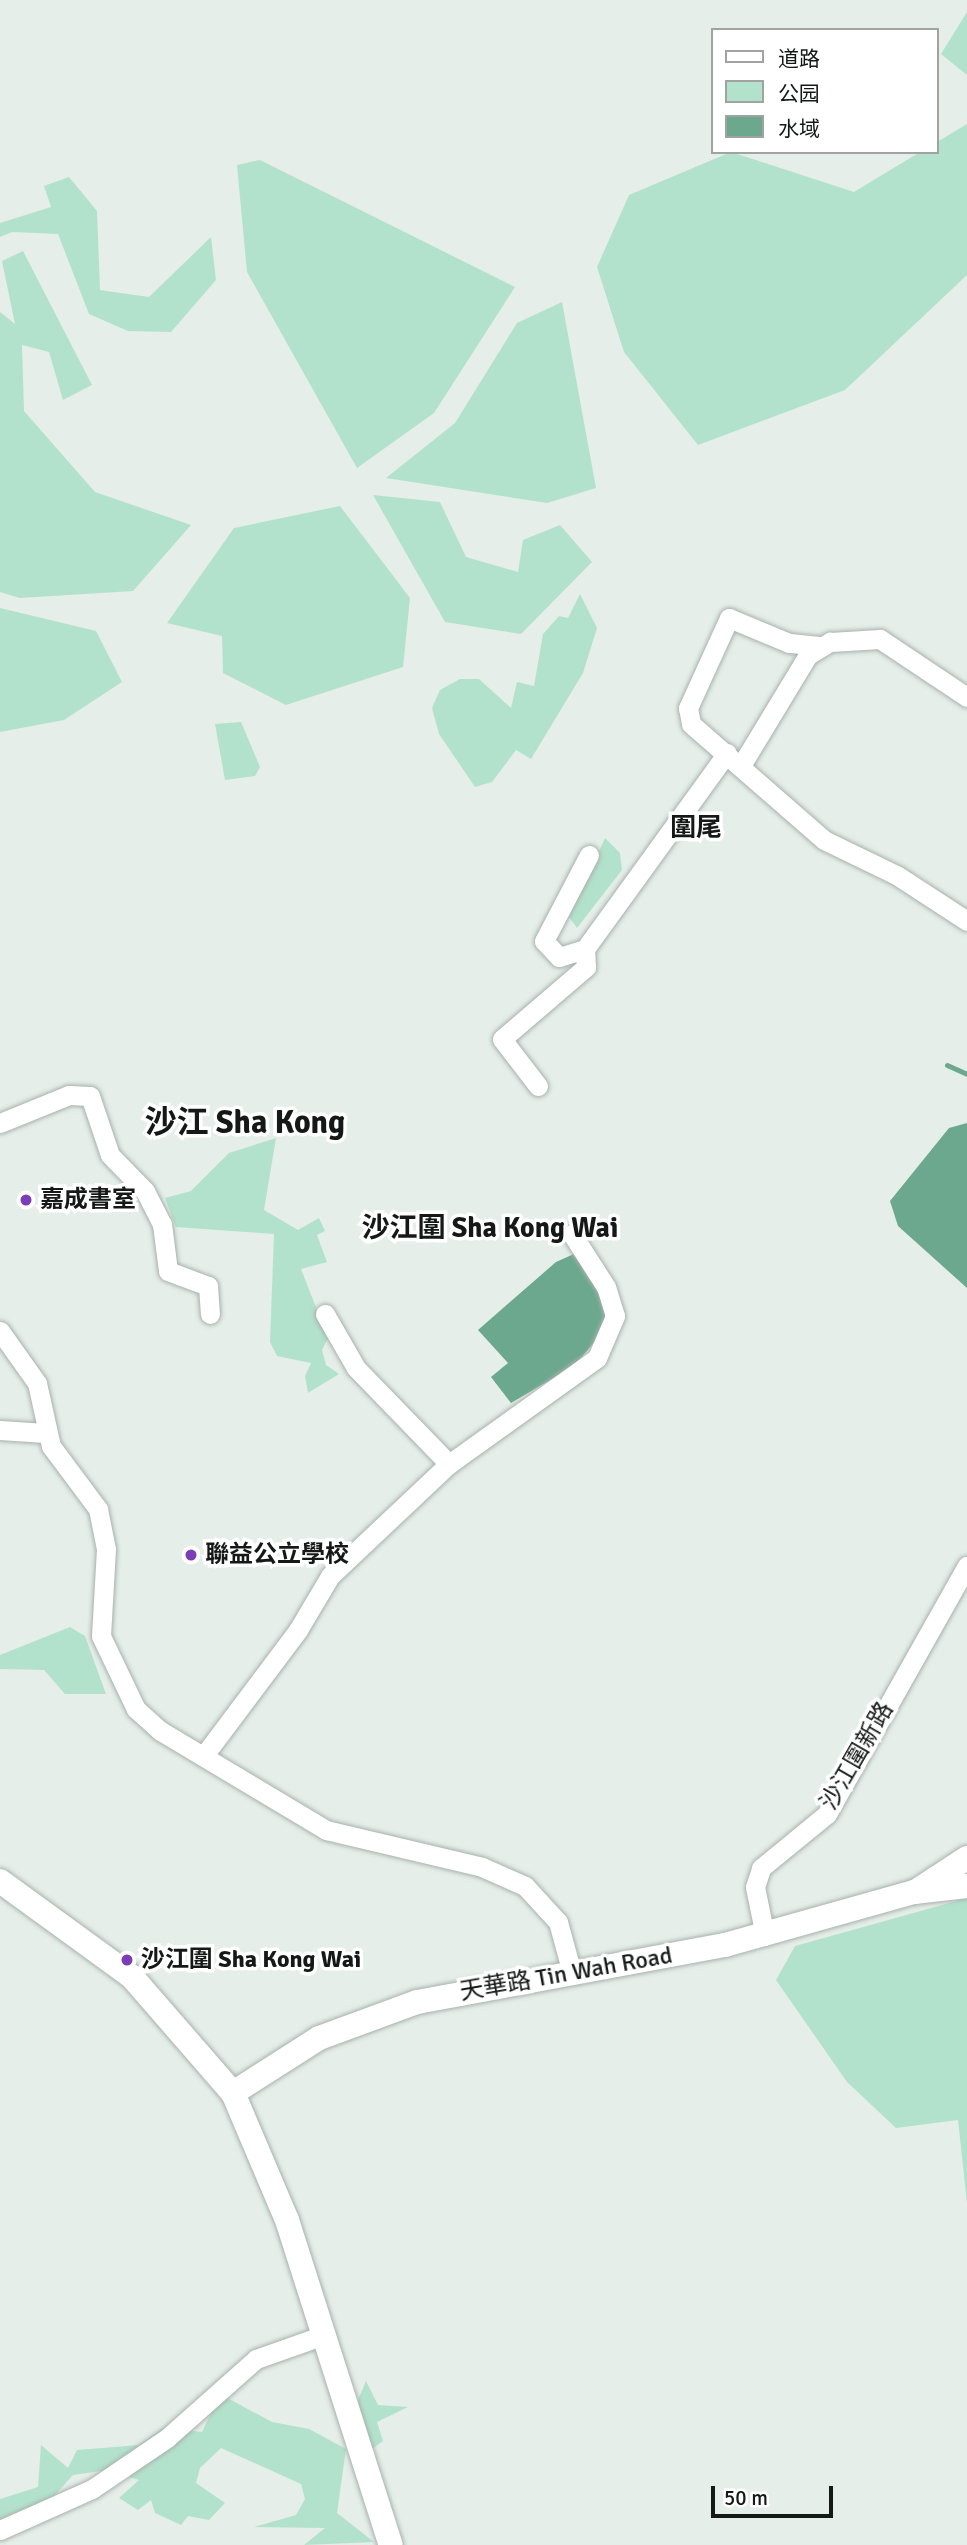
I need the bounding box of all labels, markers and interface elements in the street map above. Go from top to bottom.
legend [712,28,939,154]
text: 道路 [778,46,820,72]
text: 公园 [778,81,820,107]
text: 水域 [778,116,820,142]
district label: 圍尾 [670,813,722,845]
district label: 沙江 Sha Kong [145,1104,345,1142]
place label: 嘉成書室 [40,1186,136,1214]
marker: 嘉成書室 [18,1192,34,1208]
district label: 沙江圍 Sha Kong Wai [362,1211,618,1245]
place label: 聯益公立學校 [205,1541,349,1569]
marker: 聯益公立學校 [183,1547,199,1563]
street label: 沙江圍新路 [815,1697,899,1815]
street label: 天華路 Tin Wah Road [457,1941,675,2007]
place label: 沙江圍 Sha Kong Wai [141,1946,361,1974]
marker: 沙江圍 Sha Kong Wai [119,1952,135,1968]
scale bar [715,2472,838,2516]
text: 50 m [724,2485,768,2511]

